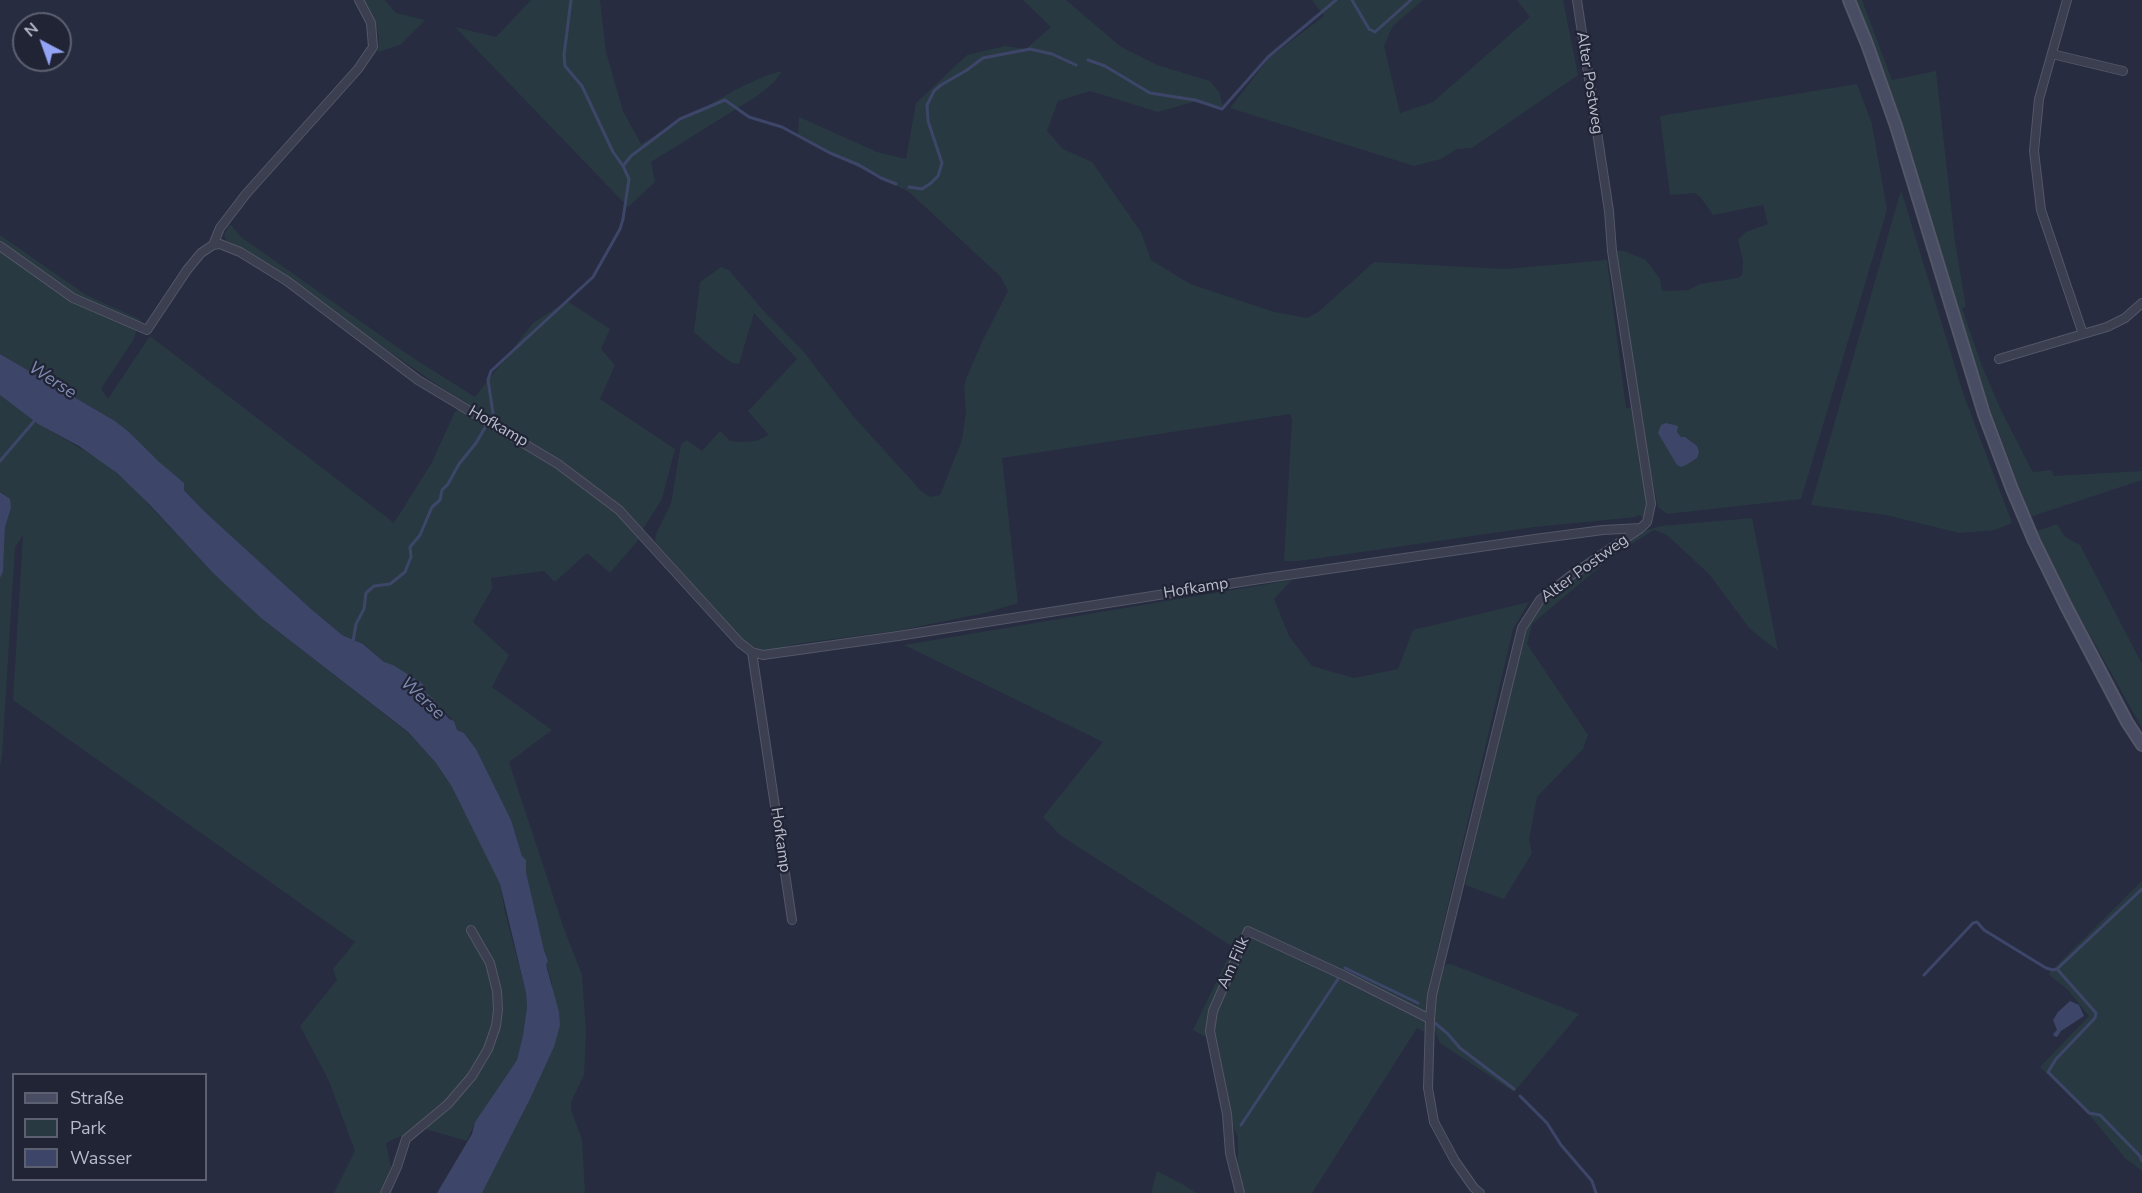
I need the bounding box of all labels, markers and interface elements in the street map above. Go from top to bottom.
north arrow [12,12,72,72]
text: N [20,18,43,42]
street label: Alter Postweg [1571,30,1607,136]
water label: Werse [24,358,80,404]
street label: Hofkamp [465,402,531,452]
street label: Alter Postweg [1538,531,1632,607]
street label: Hofkamp [1162,574,1230,604]
water label: Werse [395,673,449,725]
street label: Hofkamp [766,806,794,874]
street label: Am Filk [1214,934,1254,992]
legend [12,1073,207,1181]
text: Straße [70,1086,124,1110]
text: Park [70,1116,106,1140]
text: Wasser [70,1146,132,1170]

